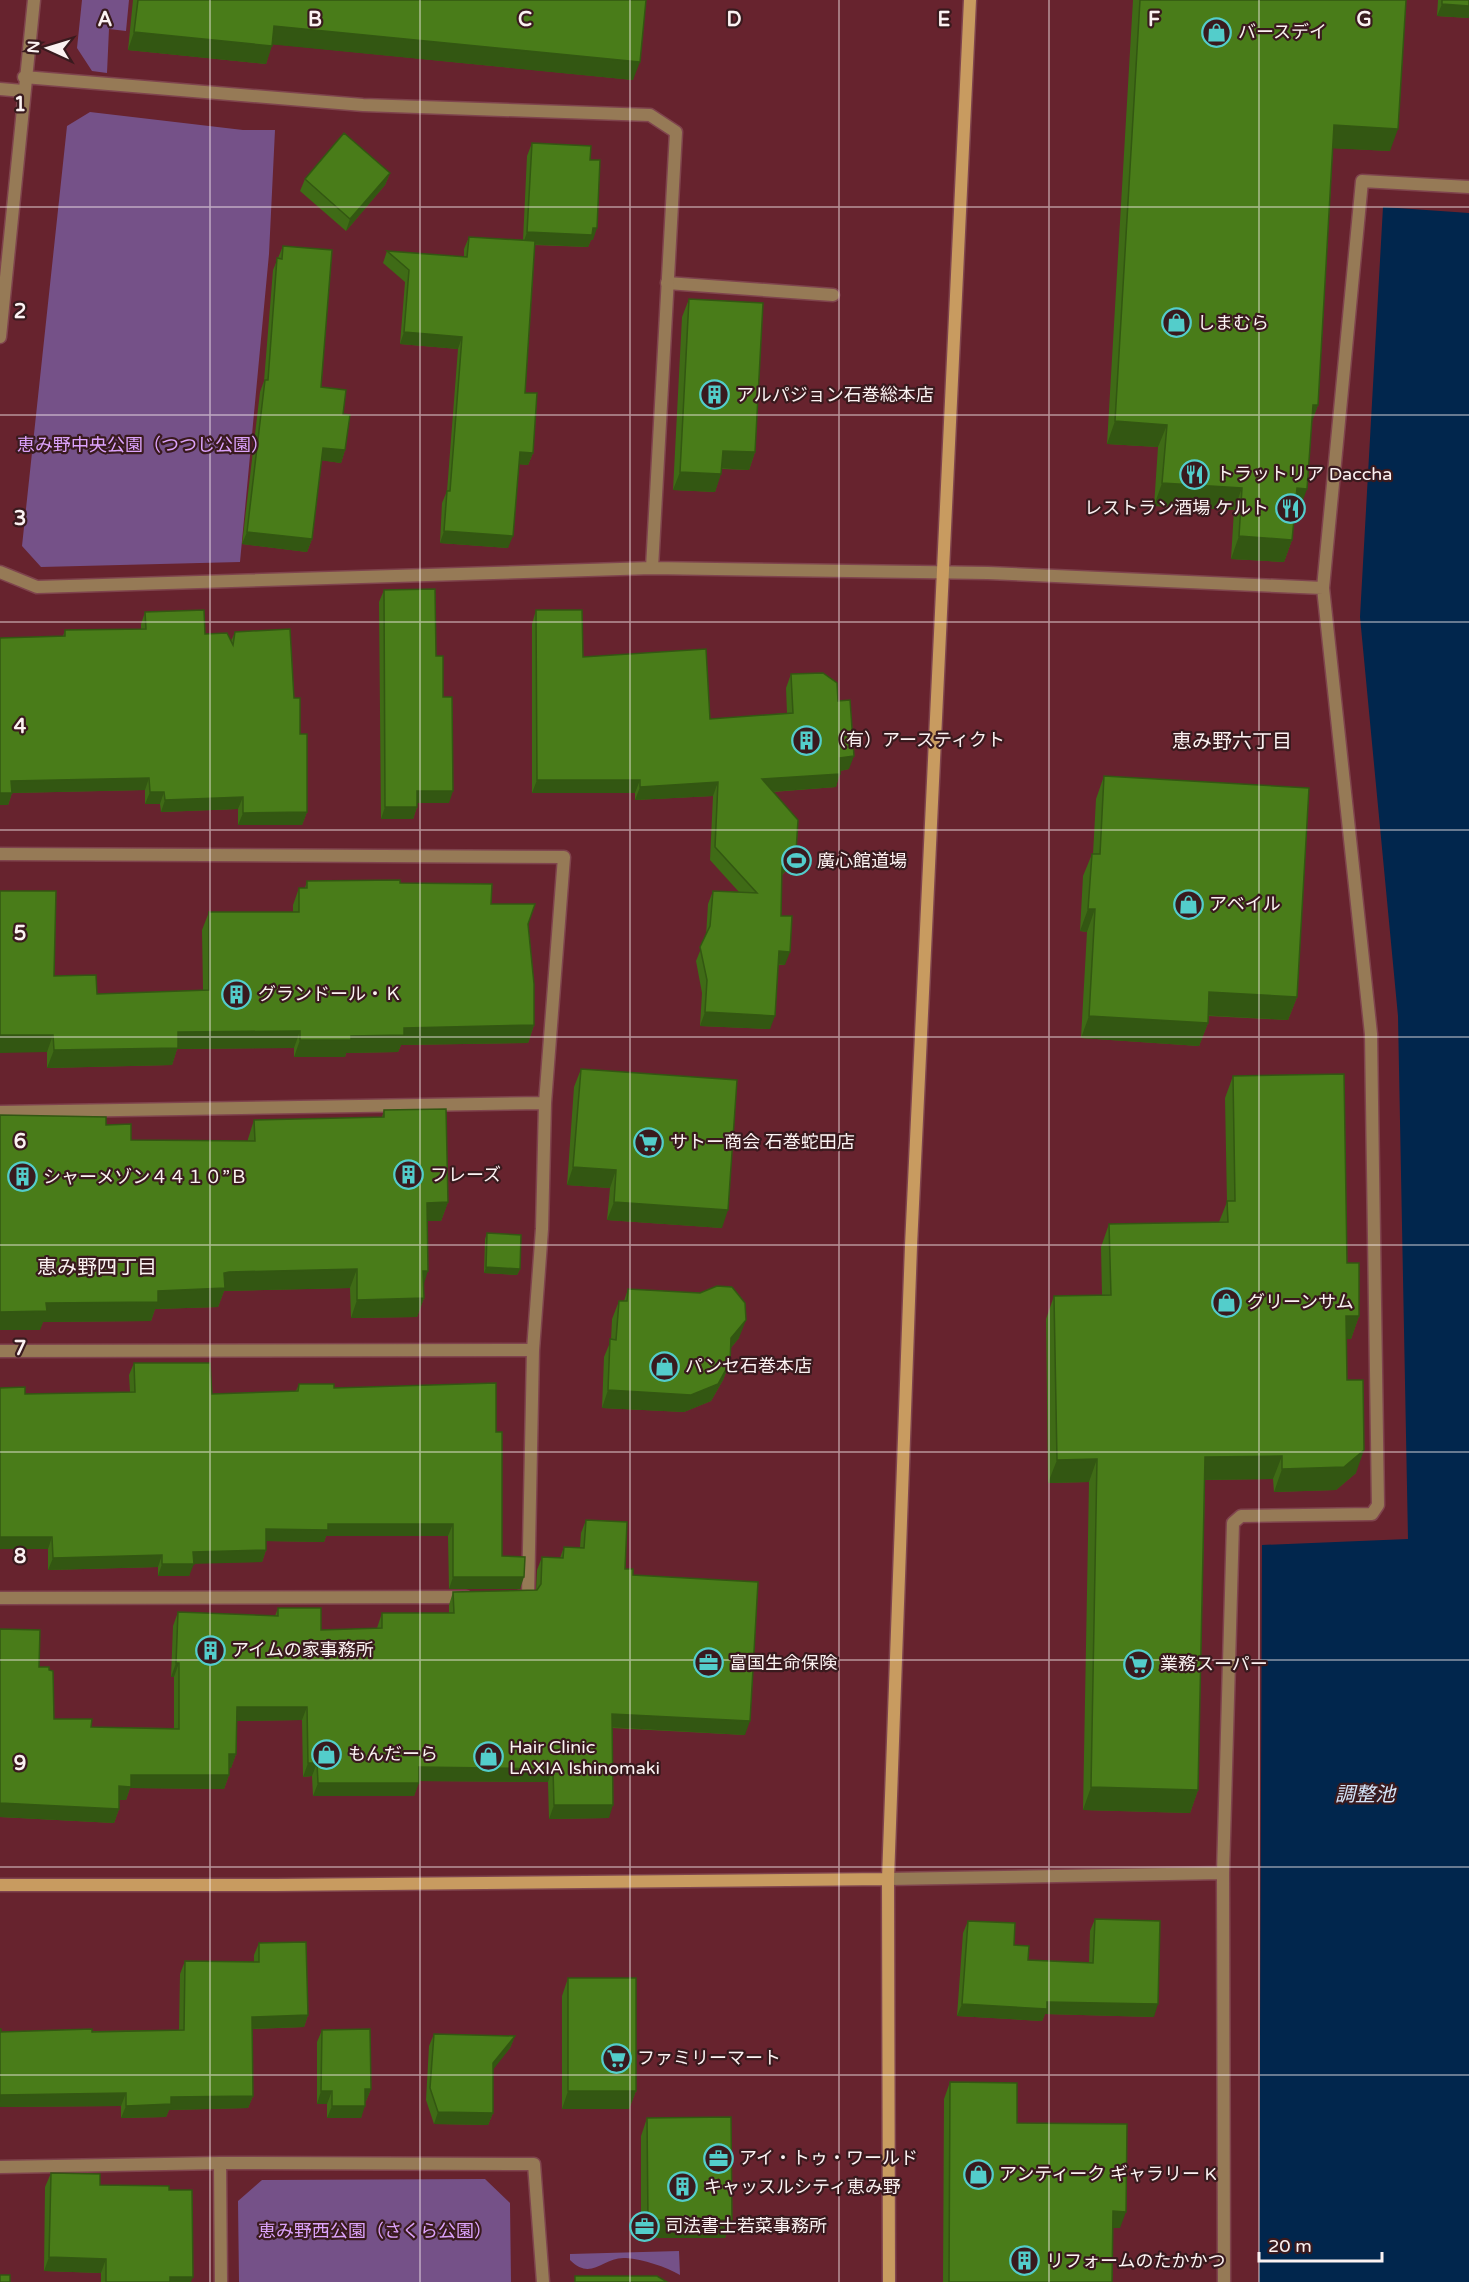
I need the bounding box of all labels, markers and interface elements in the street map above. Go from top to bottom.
text: A [98,8,113,32]
text: B [308,8,322,32]
text: C [518,8,532,32]
text: D [726,8,742,32]
text: E [938,8,951,32]
text: F [1148,8,1160,32]
text: G [1356,8,1372,32]
shop icon: バースデイ [1201,16,1233,48]
north arrow [18,18,78,78]
place label: バースデイ [1238,21,1327,43]
text: N [24,40,44,54]
text: 1 [14,93,26,117]
text: 2 [14,300,26,324]
shop icon: しまむら [1160,307,1192,339]
place label: しまむら [1197,312,1269,334]
building icon: アルパジョン石巻総本店 [699,379,731,411]
place label: アルパジョン石巻総本店 [736,384,934,406]
park label: 恵み野中央公園（つつじ公園） [17,434,269,456]
restaurant icon: トラットリア Daccha [1179,458,1211,490]
place label: トラットリア Daccha [1216,463,1392,485]
restaurant icon: レストラン酒場 ケルト [1274,492,1306,524]
place label: レストラン酒場 ケルト [1084,497,1269,519]
text: 3 [14,507,26,531]
text: 4 [14,715,27,739]
building icon: （有）アースティクト [791,724,823,756]
place label: （有）アースティクト [828,729,1005,751]
district label: 恵み野六丁目 [1172,730,1292,754]
sports icon: 廣心館道場 [780,845,812,877]
place label: 廣心館道場 [817,850,907,872]
shop icon: アベイル [1172,888,1204,920]
place label: アベイル [1209,893,1281,915]
text: 5 [14,922,26,946]
building icon: グランドール・Ｋ [221,978,253,1010]
place label: グランドール・Ｋ [258,983,402,1005]
supermarket icon: サトー商会 石巻蛇田店 [633,1126,665,1158]
text: 6 [14,1130,26,1154]
place label: サトー商会 石巻蛇田店 [670,1131,855,1153]
building icon: フレーズ [393,1159,425,1191]
building icon: シャーメゾン４４１０”Ｂ [6,1161,38,1193]
place label: フレーズ [430,1164,501,1186]
place label: シャーメゾン４４１０”Ｂ [43,1166,248,1188]
district label: 恵み野四丁目 [37,1256,157,1280]
shop icon: グリーンサム [1210,1286,1242,1318]
place label: グリーンサム [1247,1291,1354,1313]
text: 7 [14,1337,26,1361]
shop icon: パンセ石巻本店 [648,1350,680,1382]
place label: パンセ石巻本店 [685,1355,812,1377]
text: 8 [14,1545,26,1569]
building icon: アイムの家事務所 [194,1634,226,1666]
place label: アイムの家事務所 [231,1639,374,1661]
office icon: 富国生命保険 [692,1647,724,1679]
supermarket icon: 業務スーパー [1123,1648,1155,1680]
place label: 富国生命保険 [729,1652,838,1674]
place label: 業務スーパー [1160,1653,1268,1675]
place label: Hair Clinic LAXIA Ishinomaki [509,1736,660,1779]
shop icon: もんだーら [311,1738,343,1770]
shop icon: Hair Clinic LAXIA Ishinomaki [472,1741,504,1773]
place label: もんだーら [348,1743,438,1765]
text: 9 [14,1752,26,1776]
water label: 調整池 [1335,1783,1397,1807]
supermarket icon: ファミリーマート [600,2042,632,2074]
place label: ファミリーマート [637,2047,781,2069]
office icon: アイ・トゥ・ワールド [702,2142,734,2174]
place label: アイ・トゥ・ワールド [739,2147,918,2169]
shop icon: アンティーク ギャラリー K [962,2158,994,2190]
place label: アンティーク ギャラリー K [999,2163,1217,2185]
building icon: キャッスルシティ恵み野 [667,2171,699,2203]
place label: キャッスルシティ恵み野 [704,2176,901,2198]
office icon: 司法書士若菜事務所 [628,2210,660,2242]
place label: 司法書士若菜事務所 [665,2215,827,2237]
park label: 恵み野西公園（さくら公園） [258,2220,492,2242]
scale bar [1259,2225,1382,2263]
text: 20 m [1268,2235,1312,2257]
building icon: リフォームのたかかつ [1009,2245,1041,2277]
place label: リフォームのたかかつ [1046,2250,1225,2272]

